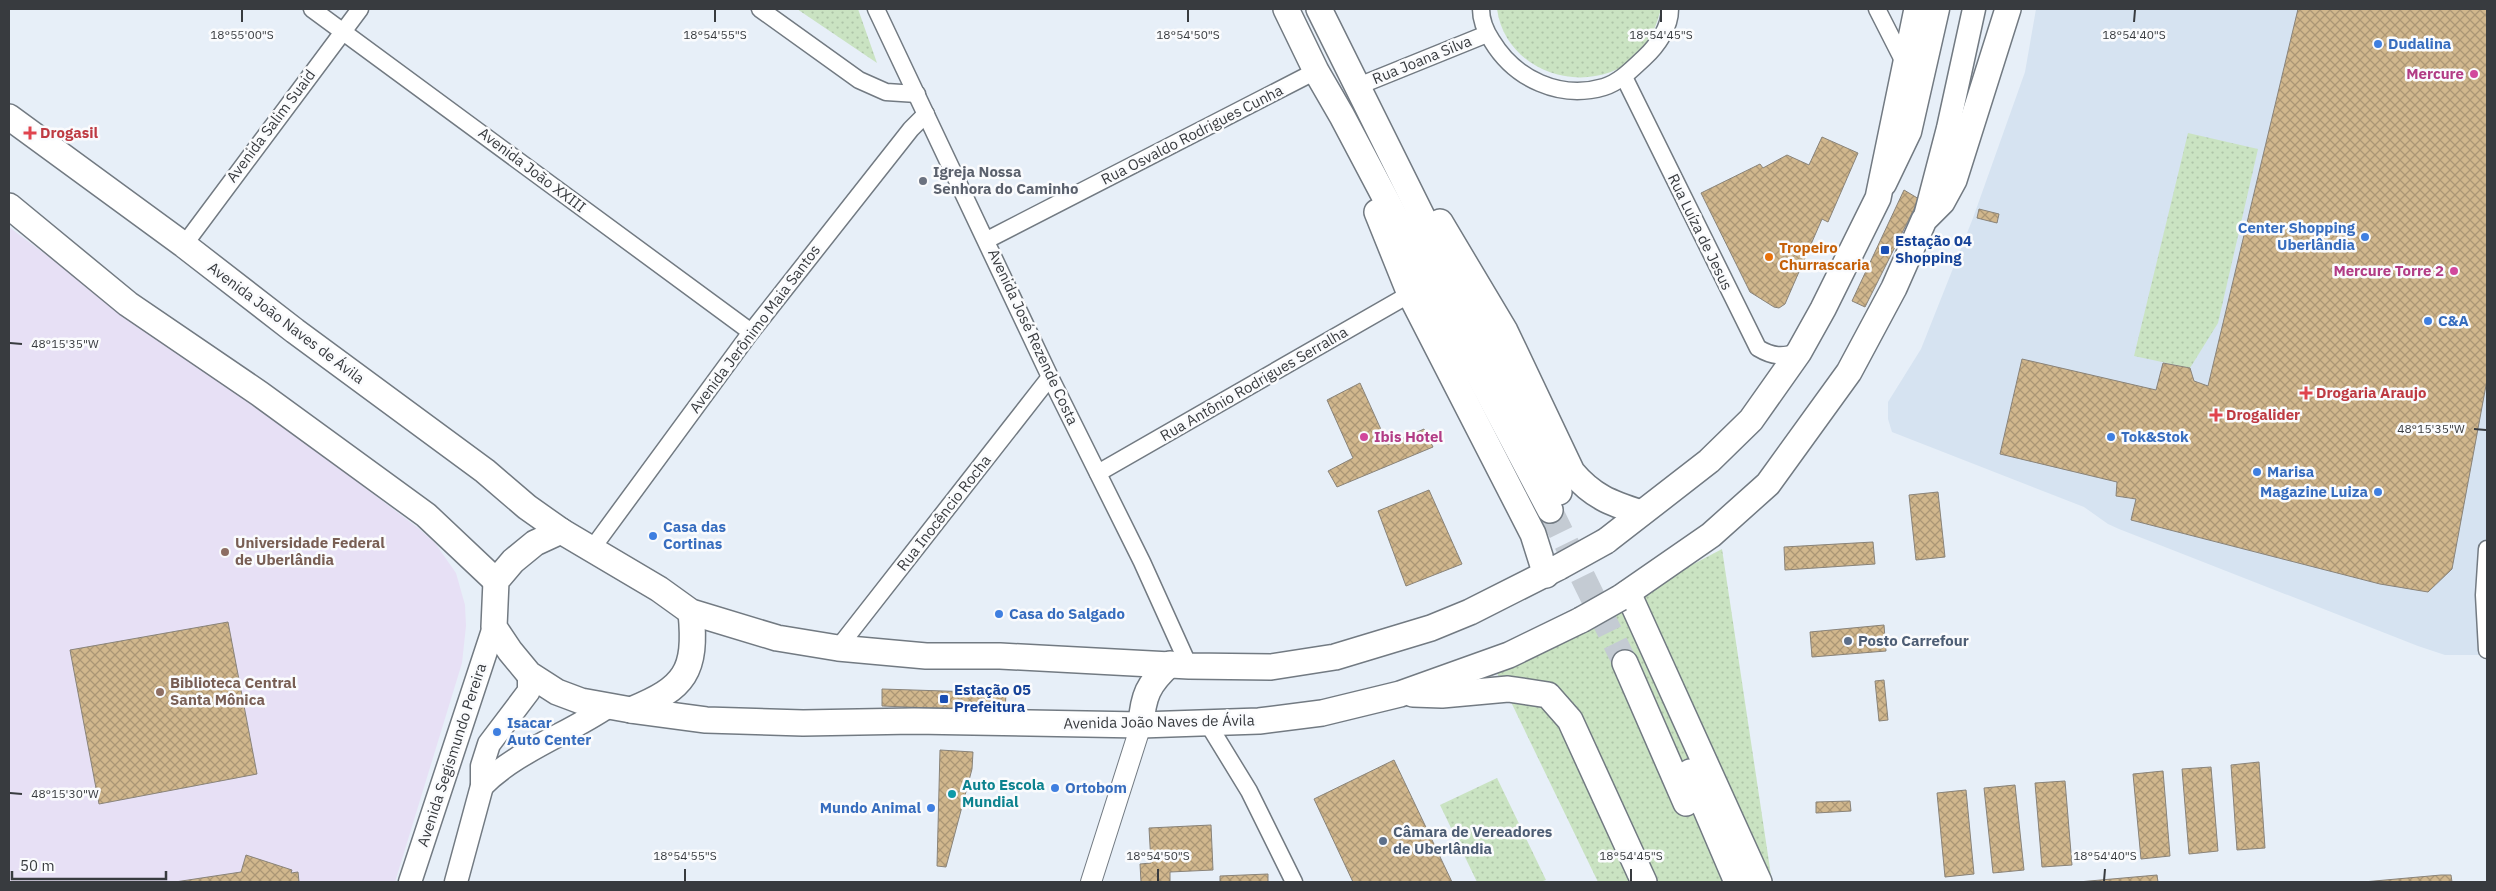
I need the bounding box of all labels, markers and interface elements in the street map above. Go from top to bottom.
text: 18°55'00"S [210,27,274,42]
text: 18°54'55"S [683,27,747,42]
text: 18°54'50"S [1156,27,1220,42]
text: 18°54'45"S [1629,27,1693,42]
text: 18°54'40"S [2102,27,2166,42]
street label: Rua Joana Silva [1369,31,1474,88]
place label: Dudalina [2388,34,2452,53]
marker: Dudalina [2372,38,2384,50]
place label: Mercure [2406,64,2464,83]
street label: Avenida Salim Suaid [222,66,319,186]
marker: Mercure [2468,68,2480,80]
street label: Rua Osvaldo Rodrigues Cunha [1098,80,1286,189]
place label: Drogasil [40,123,99,142]
street label: Avenida João XXIII [475,123,590,216]
marker: Drogasil [24,127,36,139]
place label: Igreja Nossa Senhora do Caminho [933,162,1079,198]
street label: Rua Luíza de Jesus [1664,170,1737,293]
marker: Igreja Nossa Senhora do Caminho [917,175,929,187]
place label: Center Shopping Uberlândia [2238,218,2356,254]
place label: Estação 04 Shopping [1895,231,1972,267]
marker: Center Shopping Uberlândia [2359,231,2371,243]
place label: Tropeiro Churrascaria [1779,238,1870,274]
street label: Avenida Jerônimo Maia Santos [685,241,824,417]
marker: Estação 04 Shopping [1879,244,1891,256]
street label: Avenida José Rezende Costa [984,246,1083,428]
marker: Tropeiro Churrascaria [1763,251,1775,263]
street label: Avenida João Naves de Ávila [204,257,368,388]
place label: Mercure Torre 2 [2333,261,2444,280]
marker: Mercure Torre 2 [2448,265,2460,277]
place label: C&A [2438,311,2469,330]
marker: C&A [2422,315,2434,327]
street label: Rua Antônio Rodrigues Serralha [1157,322,1351,445]
text: 48°15'35"W [31,336,99,351]
place label: Drogaria Araujo [2316,383,2426,402]
marker: Drogaria Araujo [2300,387,2312,399]
place label: Drogalider [2226,405,2300,424]
marker: Drogalider [2210,409,2222,421]
text: 48°15'35"W [2397,421,2465,436]
place label: Ibis Hotel [1374,427,1443,446]
place label: Tok&Stok [2121,427,2189,446]
marker: Ibis Hotel [1358,431,1370,443]
marker: Tok&Stok [2105,431,2117,443]
street label: Rua Inocêncio Rocha [892,451,995,574]
place label: Marisa [2267,462,2315,481]
marker: Marisa [2251,466,2263,478]
place label: Magazine Luiza [2260,482,2368,501]
marker: Magazine Luiza [2372,486,2384,498]
place label: Casa das Cortinas [663,517,727,553]
marker: Casa das Cortinas [647,530,659,542]
place label: Universidade Federal de Uberlândia [235,533,385,569]
marker: Universidade Federal de Uberlândia [219,546,231,558]
place label: Casa do Salgado [1009,604,1125,623]
marker: Casa do Salgado [993,608,1005,620]
place label: Posto Carrefour [1858,631,1969,650]
marker: Posto Carrefour [1842,635,1854,647]
street label: Avenida Segismundo Pereira [413,661,490,849]
place label: Biblioteca Central Santa Mônica [170,673,297,709]
place label: Estação 05 Prefeitura [954,680,1031,716]
marker: Biblioteca Central Santa Mônica [154,686,166,698]
marker: Estação 05 Prefeitura [938,693,950,705]
street label: Avenida João Naves de Ávila [1063,710,1255,733]
place label: Isacar Auto Center [507,713,591,749]
marker: Isacar Auto Center [491,726,503,738]
place label: Auto Escola Mundial [962,775,1045,811]
place label: Ortobom [1065,778,1127,797]
marker: Ortobom [1049,782,1061,794]
text: 48°15'30"W [31,786,99,801]
marker: Auto Escola Mundial [946,788,958,800]
place label: Mundo Animal [820,798,921,817]
marker: Mundo Animal [925,802,937,814]
place label: Câmara de Vereadores de Uberlândia [1393,822,1553,858]
marker: Câmara de Vereadores de Uberlândia [1377,835,1389,847]
scale bar [12,848,166,880]
text: 18°54'55"S [653,848,717,863]
text: 18°54'50"S [1126,848,1190,863]
text: 18°54'45"S [1599,848,1663,863]
text: 18°54'40"S [2073,848,2137,863]
text: 50 m [20,856,55,875]

